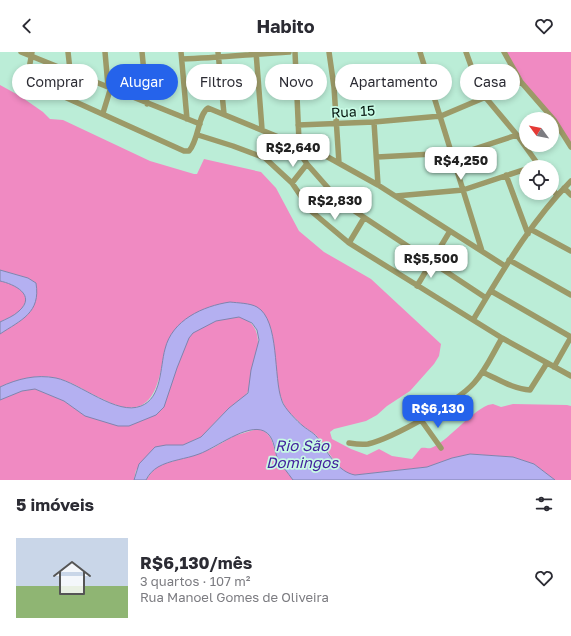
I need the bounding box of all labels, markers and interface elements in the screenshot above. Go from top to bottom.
icon: back [16,15,38,37]
text: Habito [256,15,315,37]
icon: heart [533,15,555,37]
chip: Comprar [12,64,98,100]
chip: Alugar [106,64,178,100]
chip: Filtros [186,64,257,100]
chip: Novo [265,64,327,100]
chip: Apartamento [335,64,452,100]
chip: Casa [460,64,520,100]
street label: Rua 15 [331,101,375,121]
north arrow [519,112,559,152]
map controls [519,112,559,200]
pin: R$2,640 [256,134,330,168]
text: R$2,640 [266,139,320,155]
pin: R$4,250 [424,147,498,181]
text: R$4,250 [434,152,488,168]
button: locate [519,160,559,200]
pin: R$2,830 [298,187,372,221]
text: R$2,830 [308,192,362,208]
pin: R$5,500 [394,245,468,279]
text: R$5,500 [404,250,458,266]
pin: R$6,130 [401,395,475,429]
text: R$6,130 [411,400,465,416]
water label: Rio São Domingos [266,436,339,472]
icon: filters [533,493,555,515]
text: 5 imóveis [16,494,94,515]
text: R$6,130/mês [140,552,252,573]
icon: home [48,554,96,602]
icon: heart [533,567,555,589]
text: 3 quartos · 107 m² [140,573,250,589]
text: Rua Manoel Gomes de Oliveira [140,589,329,605]

